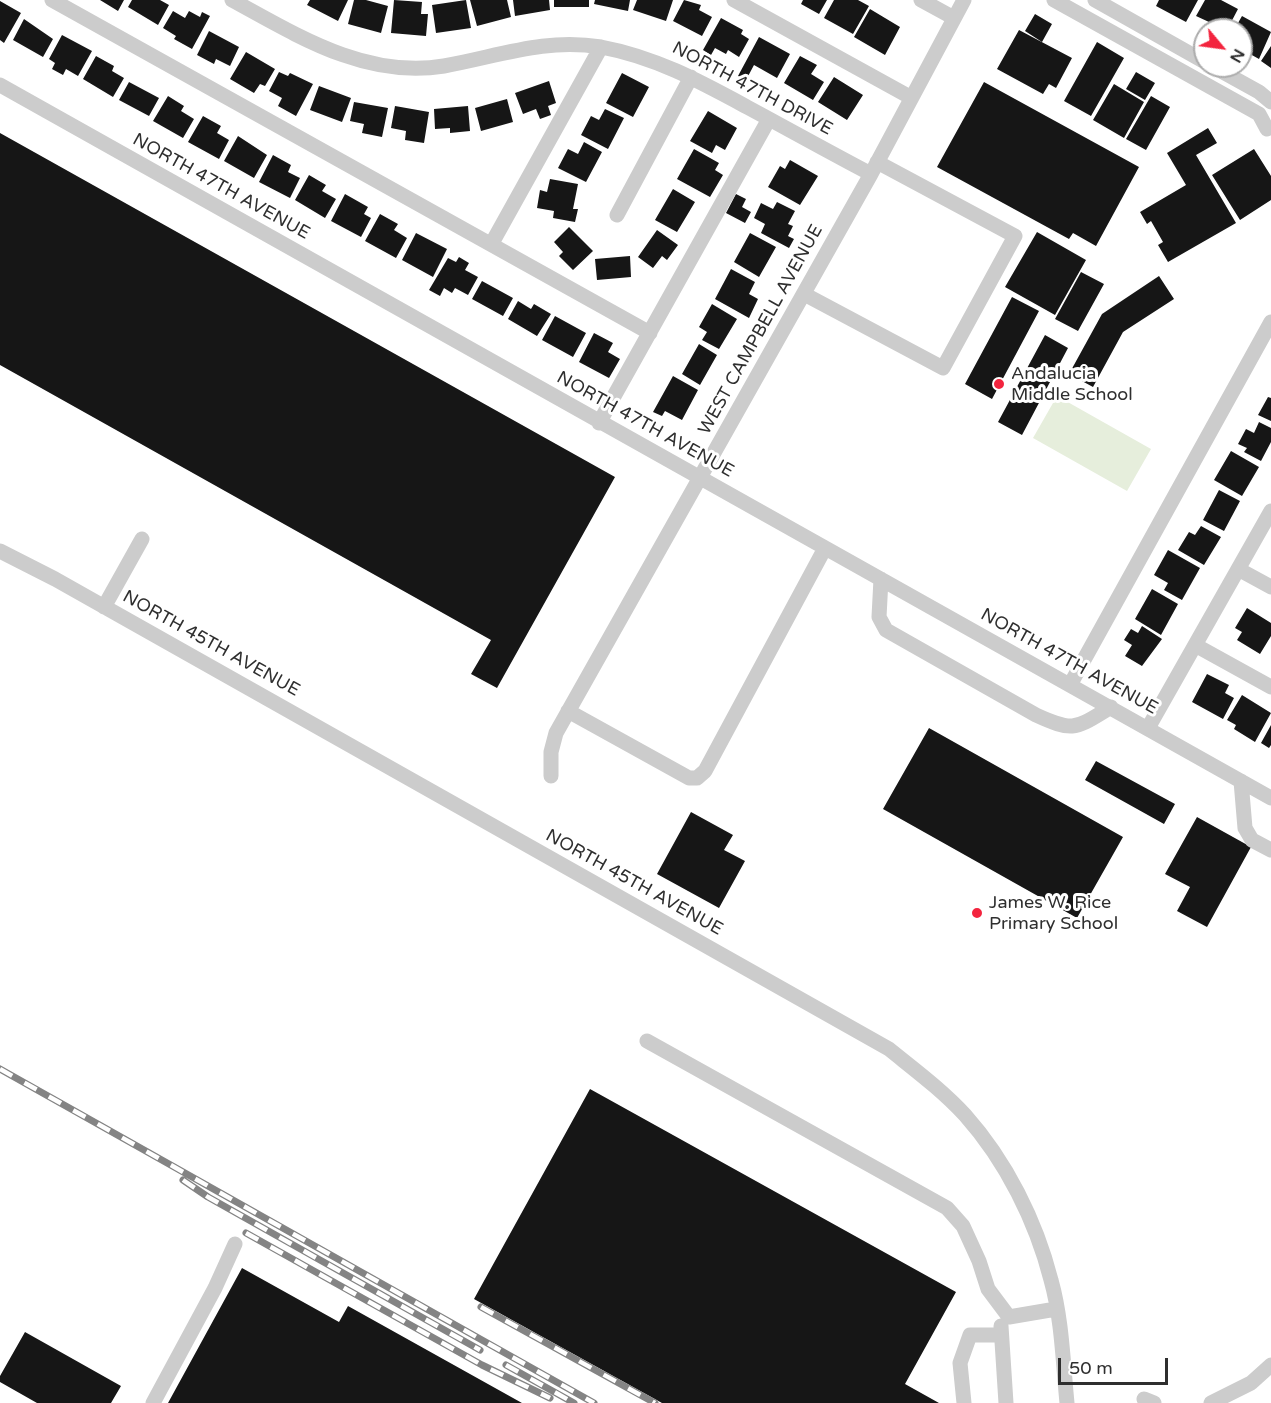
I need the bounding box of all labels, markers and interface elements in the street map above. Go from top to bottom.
north arrow [1193,18,1253,78]
street label: NORTH 47TH DRIVE [668,38,836,140]
text: N [1225,45,1249,66]
street label: NORTH 47TH AVENUE [129,129,313,245]
street label: WEST CAMPBELL AVENUE [694,221,828,439]
place label: Andalucia Middle School [1011,363,1133,406]
street label: NORTH 47TH AVENUE [553,367,737,483]
marker: Andalucia Middle School [992,377,1006,391]
street label: NORTH 45TH AVENUE [119,586,303,702]
street label: NORTH 47TH AVENUE [977,604,1161,720]
street label: NORTH 45TH AVENUE [542,825,726,941]
place label: James W. Rice Primary School [989,892,1118,934]
marker: James W. Rice Primary School [970,906,984,920]
scale bar [1061,1346,1170,1384]
text: 50 m [1069,1357,1113,1379]

